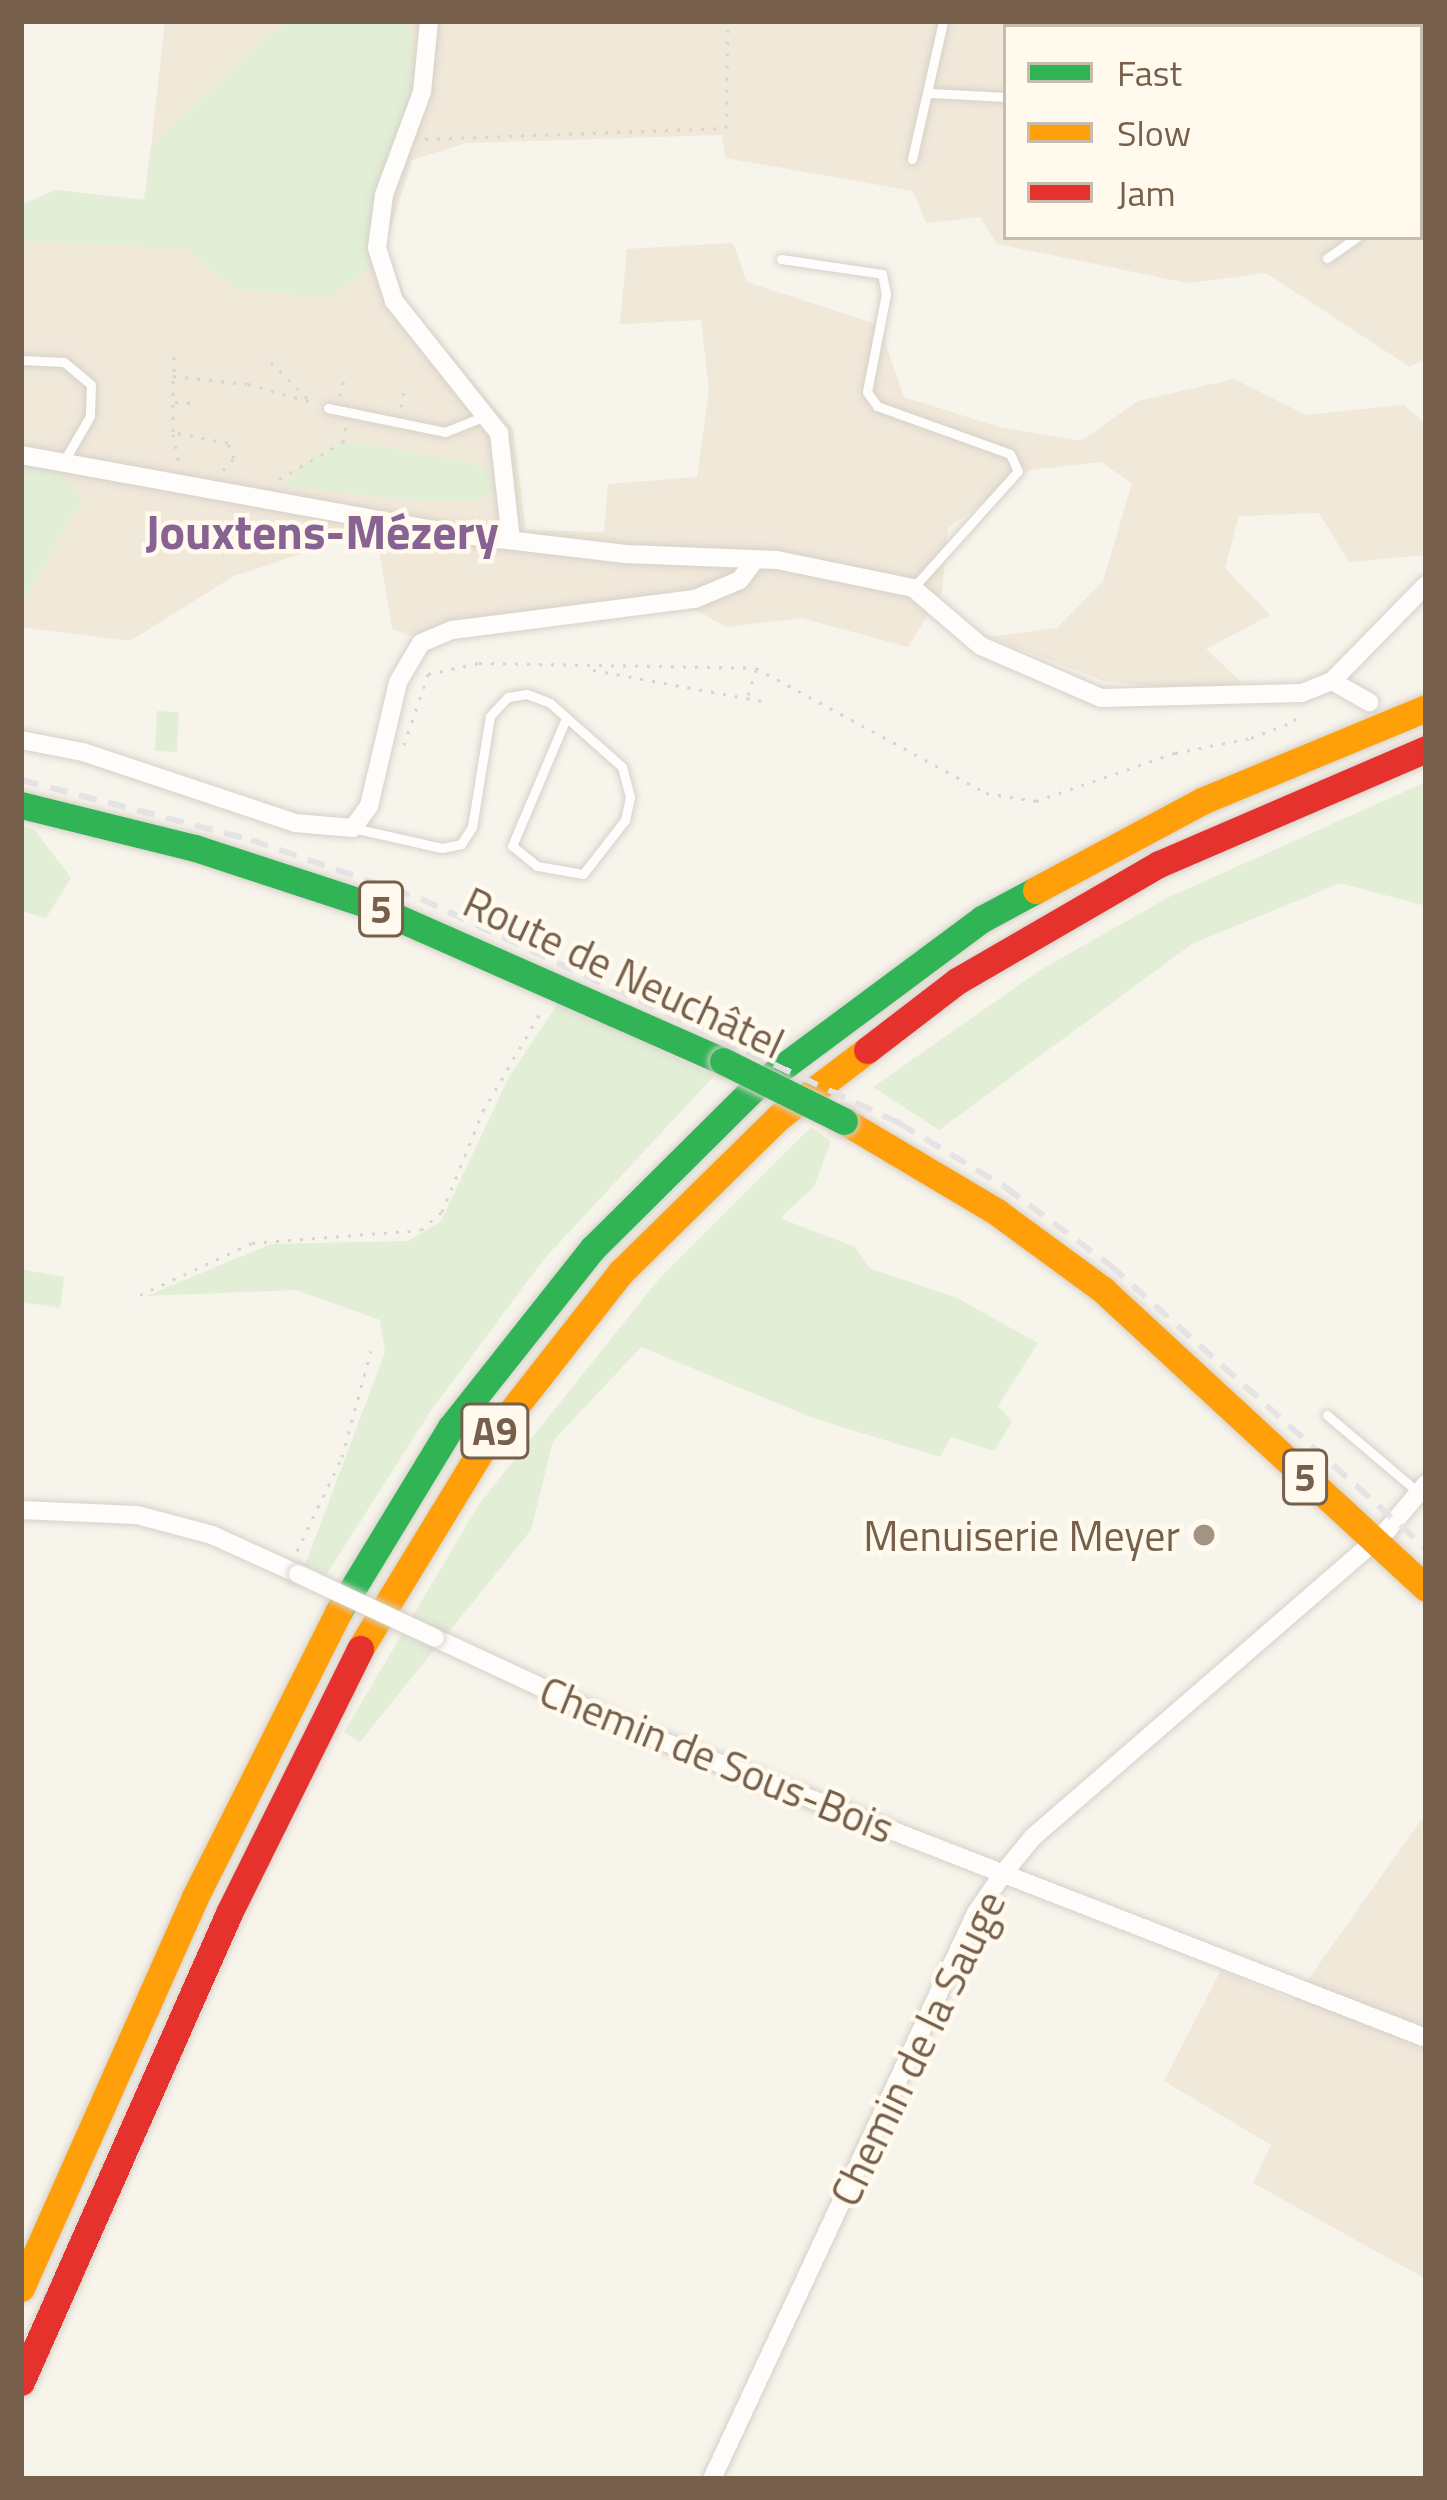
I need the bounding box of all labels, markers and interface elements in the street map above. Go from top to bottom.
legend [1003,24,1423,240]
text: Fast [1117,45,1182,100]
text: Slow [1117,105,1191,160]
text: Jam [1117,165,1176,220]
district label: Jouxtens-Mézery [145,503,499,561]
road number: 5 [357,876,405,942]
street label: Route de Neuchâtel [456,876,792,1068]
road number: A9 [459,1398,531,1464]
road number: 5 [1281,1444,1329,1510]
place label: Menuiserie Meyer [863,1510,1180,1560]
marker: Menuiserie Meyer [1191,1522,1217,1548]
street label: Chemin de Sous-Bois [533,1665,901,1853]
street label: Chemin de la Sauge [819,1882,1015,2214]

